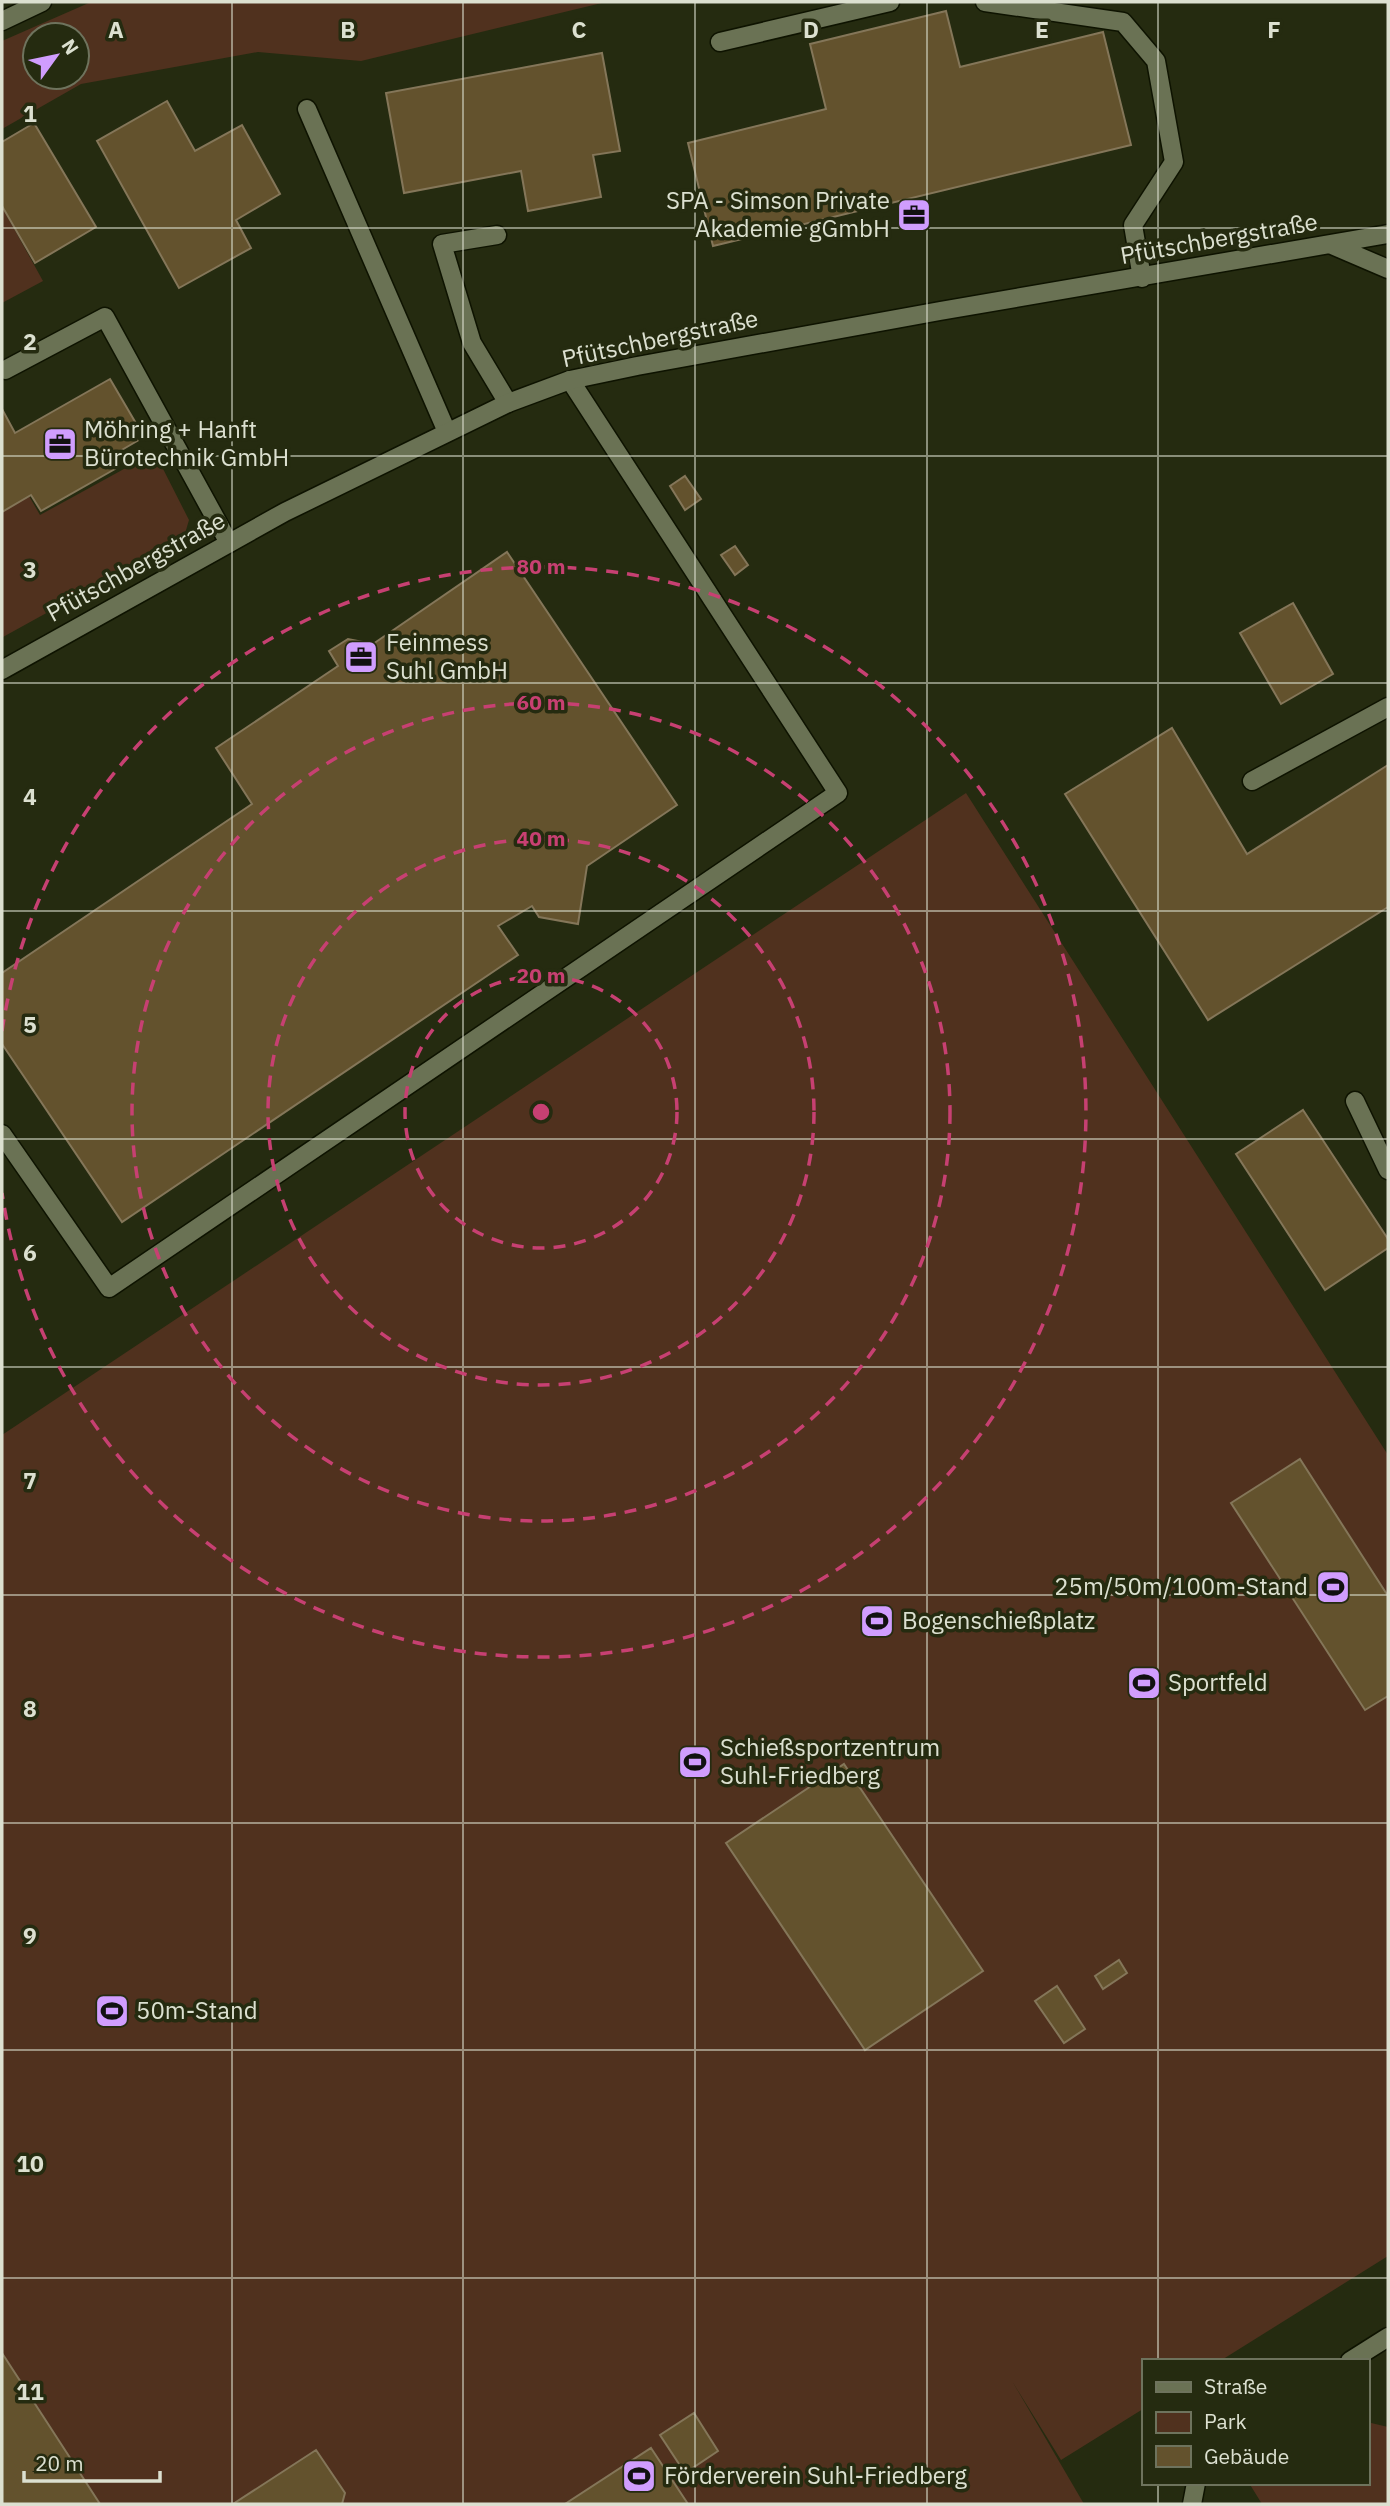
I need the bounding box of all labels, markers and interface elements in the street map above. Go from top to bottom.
text: A [108,14,124,44]
text: B [340,14,356,44]
text: C [572,14,587,44]
text: D [803,14,819,44]
text: E [1035,14,1049,44]
text: F [1267,14,1281,44]
north arrow [21,21,91,91]
text: N [56,34,84,59]
text: 1 [23,98,37,128]
place label: SPA - Simson Private Akademie gGmbH [666,184,890,244]
office icon: SPA - Simson Private Akademie gGmbH [895,196,933,234]
street label: Pfütschbergstraße [1118,205,1320,271]
street label: Pfütschbergstraße [559,302,761,374]
text: 2 [23,326,37,356]
place label: Möhring + Hanft Bürotechnik GmbH [84,413,289,473]
office icon: Möhring + Hanft Bürotechnik GmbH [41,425,79,463]
street label: Pfütschbergstraße [40,504,231,629]
text: 80 m [517,552,565,580]
text: 3 [23,554,37,584]
place label: Feinmess Suhl GmbH [386,626,508,686]
office icon: Feinmess Suhl GmbH [342,638,380,676]
text: 60 m [517,688,565,716]
text: 4 [23,781,37,811]
text: 40 m [517,824,565,852]
text: 20 m [517,961,565,989]
text: 5 [23,1009,37,1039]
centre of rings [529,1100,553,1124]
text: 6 [23,1237,37,1267]
text: 7 [23,1465,37,1495]
sports icon: 25m/50m/100m-Stand [1314,1568,1352,1606]
place label: 25m/50m/100m-Stand [1054,1570,1308,1602]
sports icon: Bogenschießplatz [858,1602,896,1640]
place label: Bogenschießplatz [902,1604,1095,1636]
sports icon: Sportfeld [1125,1664,1163,1702]
place label: Sportfeld [1168,1666,1268,1698]
text: 8 [23,1693,37,1723]
place label: Schießsportzentrum Suhl-Friedberg [720,1731,940,1791]
sports icon: Schießsportzentrum Suhl-Friedberg [676,1743,714,1781]
text: 9 [23,1920,37,1950]
sports icon: 50m-Stand [93,1992,131,2030]
place label: 50m-Stand [136,1994,258,2026]
text: 10 [16,2148,44,2178]
legend [1142,2359,1369,2485]
text: Straße [1204,2372,1267,2400]
text: 11 [16,2376,44,2406]
text: Park [1204,2407,1247,2435]
scale bar [24,2440,161,2484]
text: Gebäude [1204,2442,1289,2470]
text: 20 m [35,2449,84,2477]
sports icon: Förderverein Suhl-Friedberg [620,2457,658,2495]
place label: Förderverein Suhl-Friedberg [664,2459,967,2491]

